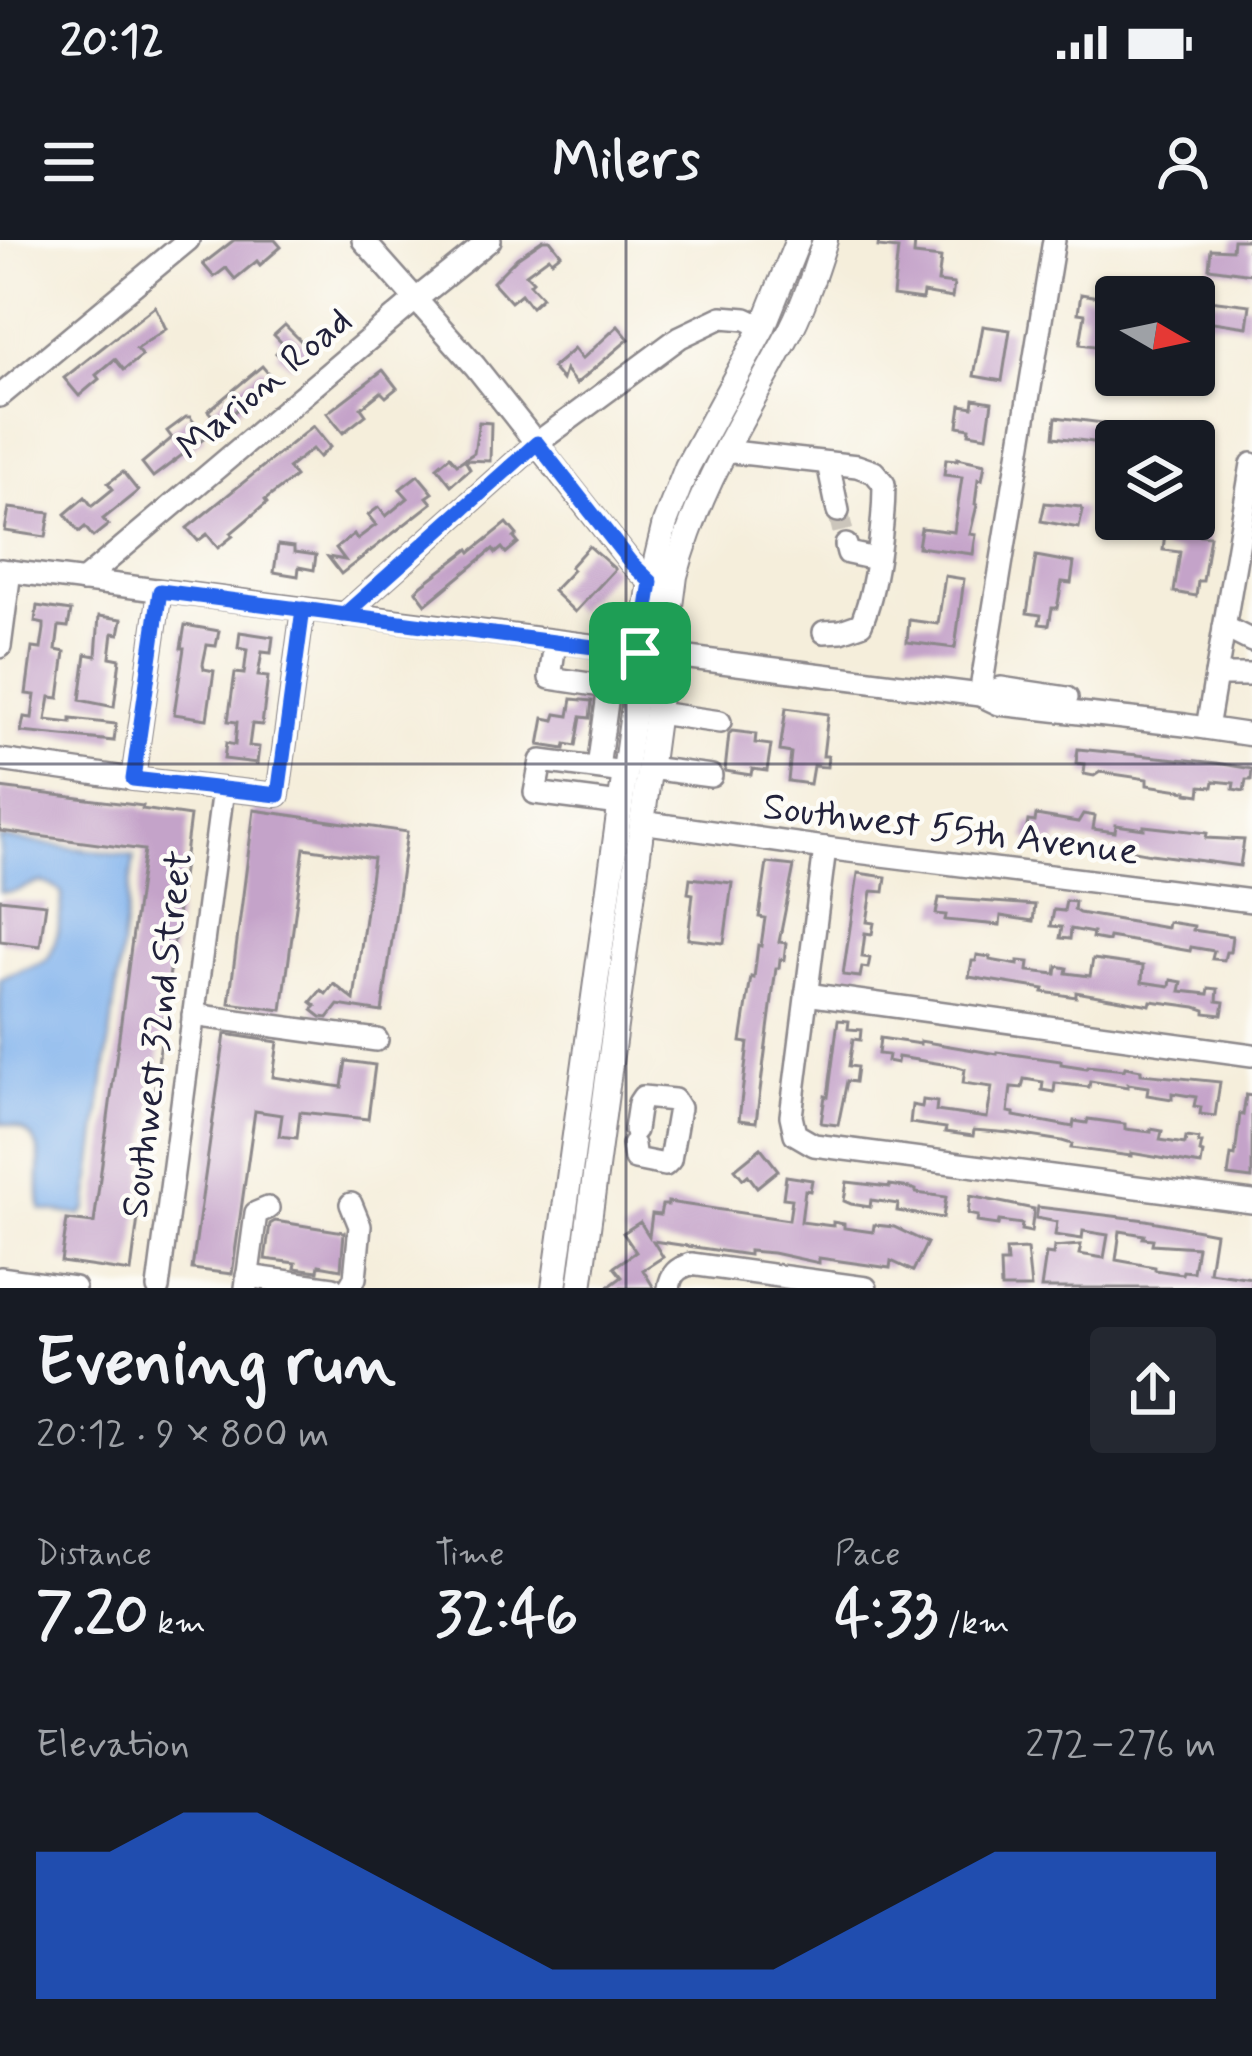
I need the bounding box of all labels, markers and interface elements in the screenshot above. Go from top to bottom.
text: 20:12 [60,13,164,72]
text: Milers [552,127,700,198]
icon: menu [36,129,102,195]
icon: person [1150,129,1216,195]
north arrow [1095,276,1215,396]
map controls [1095,276,1215,540]
street label: Marion Road [167,296,364,473]
button: layers [1095,420,1215,540]
pin [589,602,691,704]
icon: arrive [607,620,673,686]
street label: Southwest 55th Avenue [760,782,1141,879]
street label: Southwest 32nd Street [111,848,206,1221]
text: Evening run [36,1322,396,1408]
button: share [1090,1327,1216,1453]
text: 20:12 · 9 × 800 m [36,1410,329,1461]
text: Distance [36,1533,152,1577]
text: Time [435,1533,504,1577]
text: Pace [835,1533,900,1577]
text: 7.20 [36,1577,149,1656]
text: 32:46 [435,1577,578,1656]
text: 4:33 [835,1577,938,1656]
text: km [149,1602,206,1646]
text: /km [938,1602,1010,1646]
text: Elevation [36,1720,190,1771]
text: 272–276 m [1025,1720,1216,1771]

